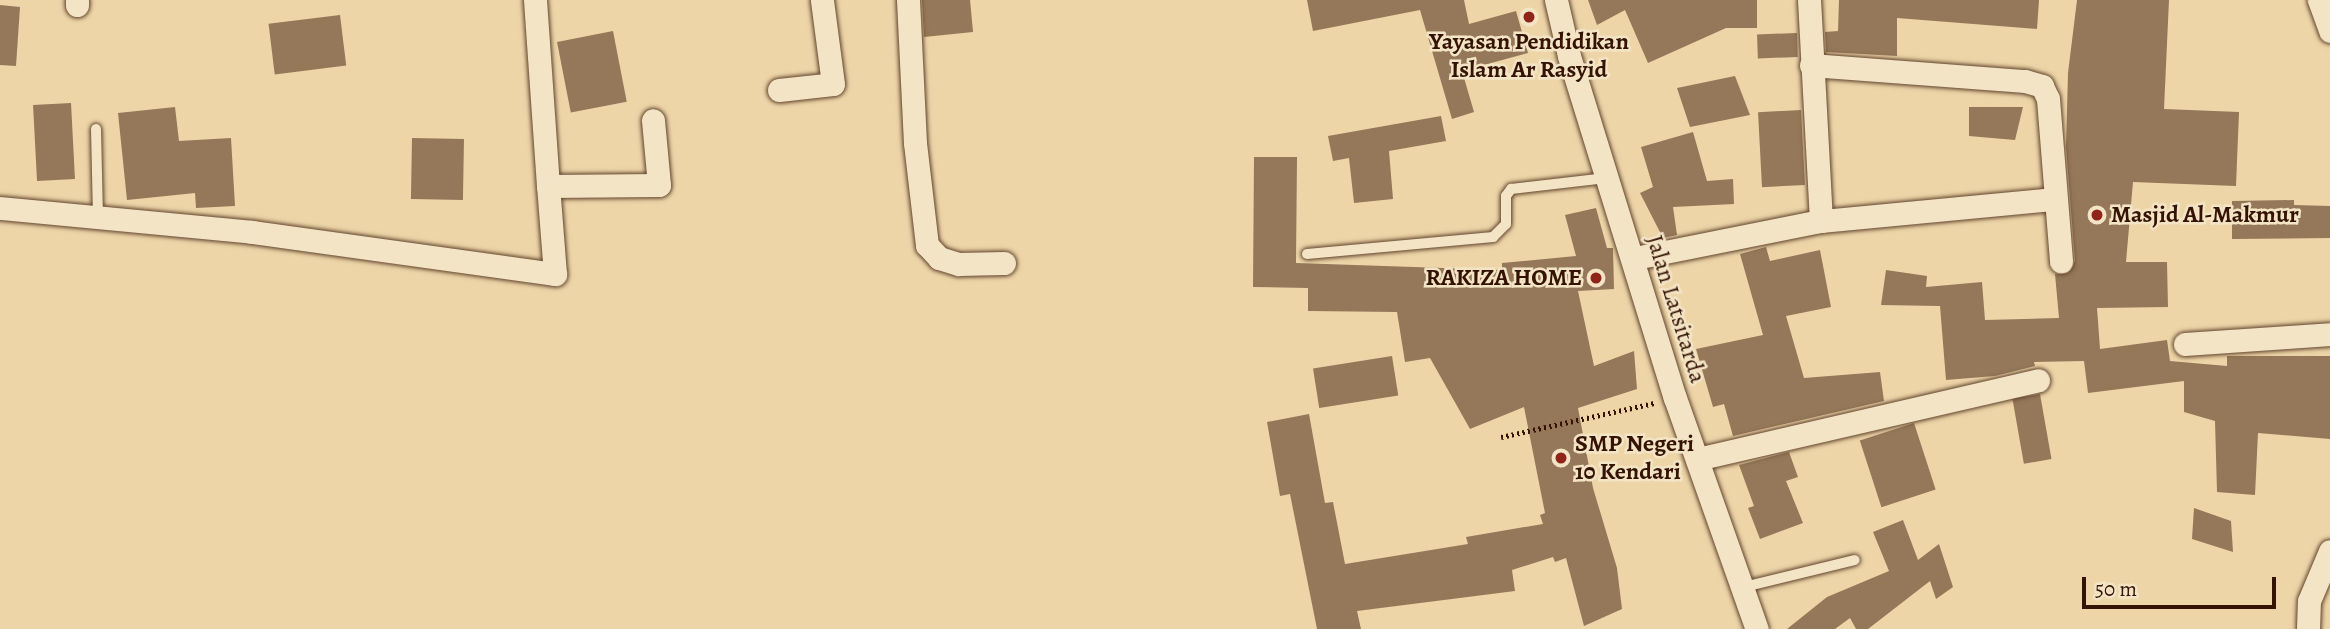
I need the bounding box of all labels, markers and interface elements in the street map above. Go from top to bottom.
marker: Yayasan Pendidikan Islam Ar Rasyid [1521,9,1537,25]
place label: Yayasan Pendidikan Islam Ar Rasyid [1429,28,1629,84]
place label: Masjid Al-Makmur [2111,201,2299,229]
marker: Masjid Al-Makmur [2089,207,2105,223]
street label: Jalan Latsitarda [1640,232,1712,386]
place label: RAKIZA HOME [1425,264,1582,292]
marker: RAKIZA HOME [1588,270,1604,286]
place label: SMP Negeri 10 Kendari [1575,430,1694,486]
marker: SMP Negeri 10 Kendari [1553,450,1569,466]
scale bar [2085,562,2279,606]
text: 50 m [2095,575,2137,603]

